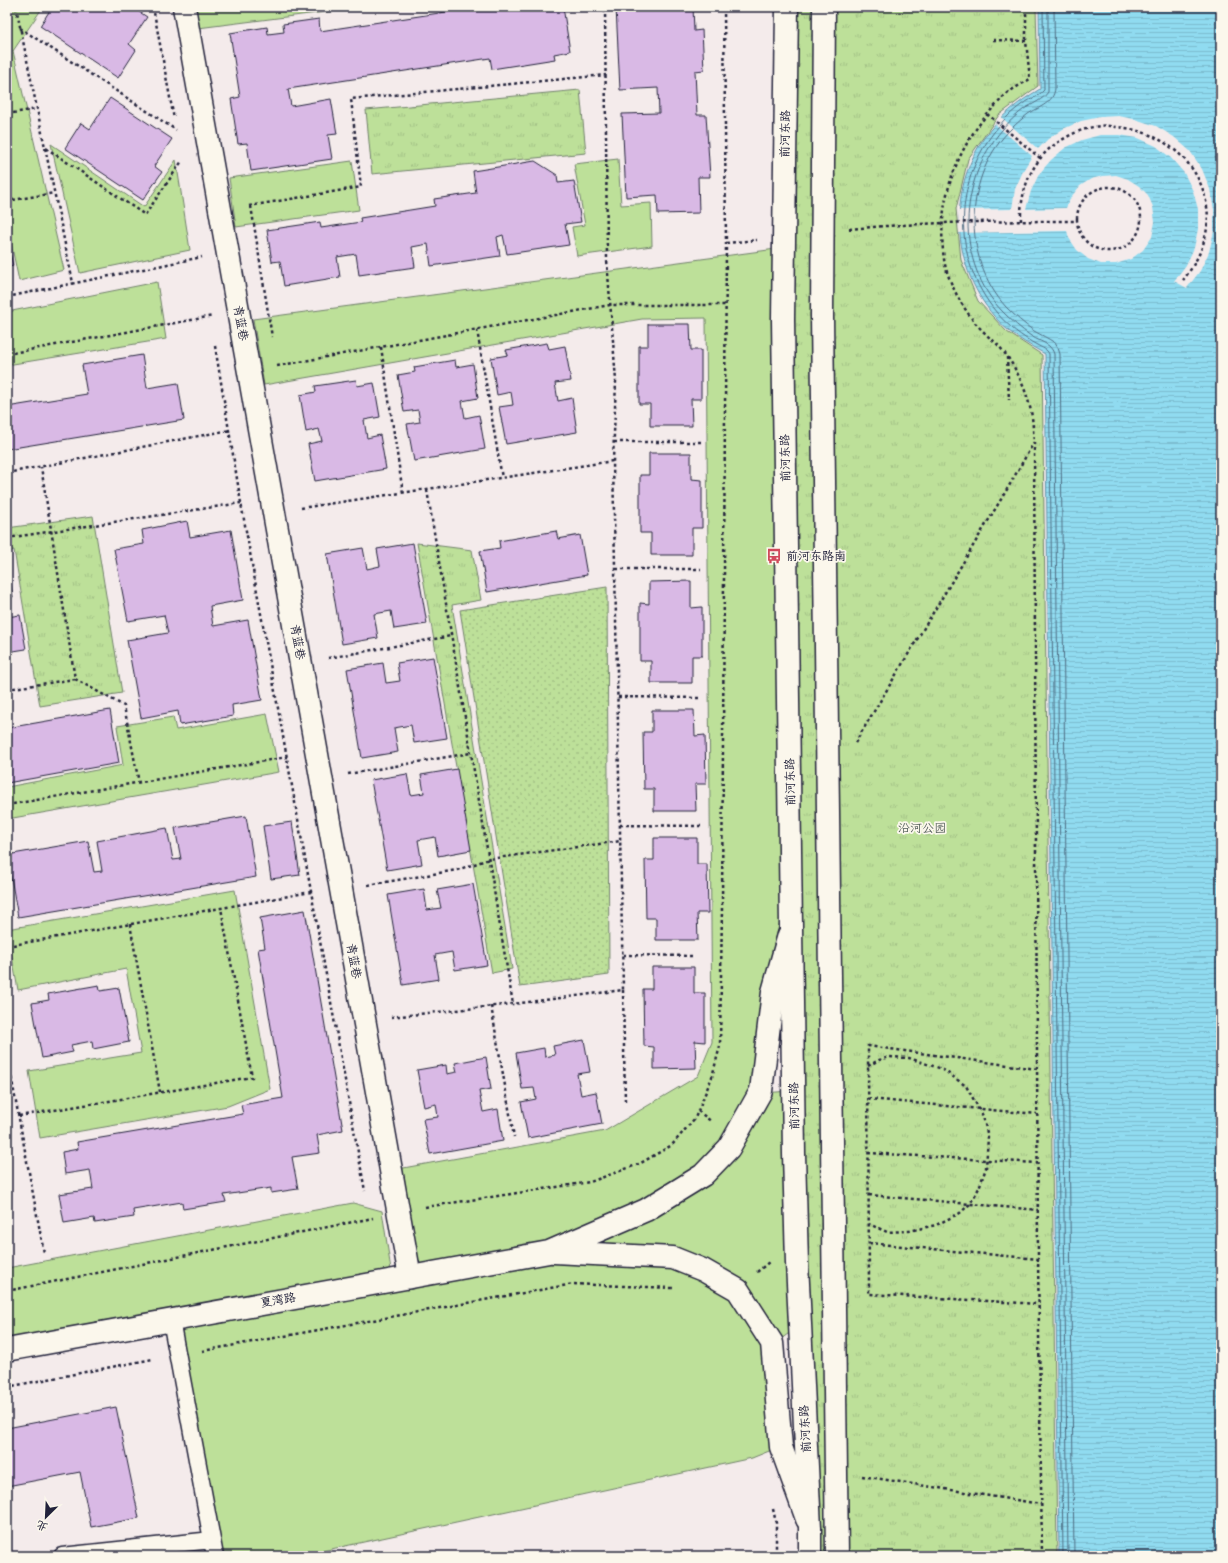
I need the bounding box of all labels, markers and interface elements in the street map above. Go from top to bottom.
street label: 前河东路 [775,110,793,158]
street label: 青蓝巷 [230,304,254,342]
street label: 前河东路 [775,434,793,482]
place label: 前河东路南 [786,546,846,564]
bus stop icon: 前河东路南 [765,547,783,565]
street label: 青蓝巷 [287,623,311,661]
street label: 前河东路 [780,758,798,806]
park label: 沿河公园 [898,818,946,836]
street label: 青蓝巷 [343,942,367,980]
street label: 前河东路 [784,1082,802,1130]
street label: 夏湾路 [259,1287,297,1311]
street label: 前河东路 [794,1405,814,1453]
north arrow [26,1497,66,1537]
text: 北 [33,1517,50,1537]

